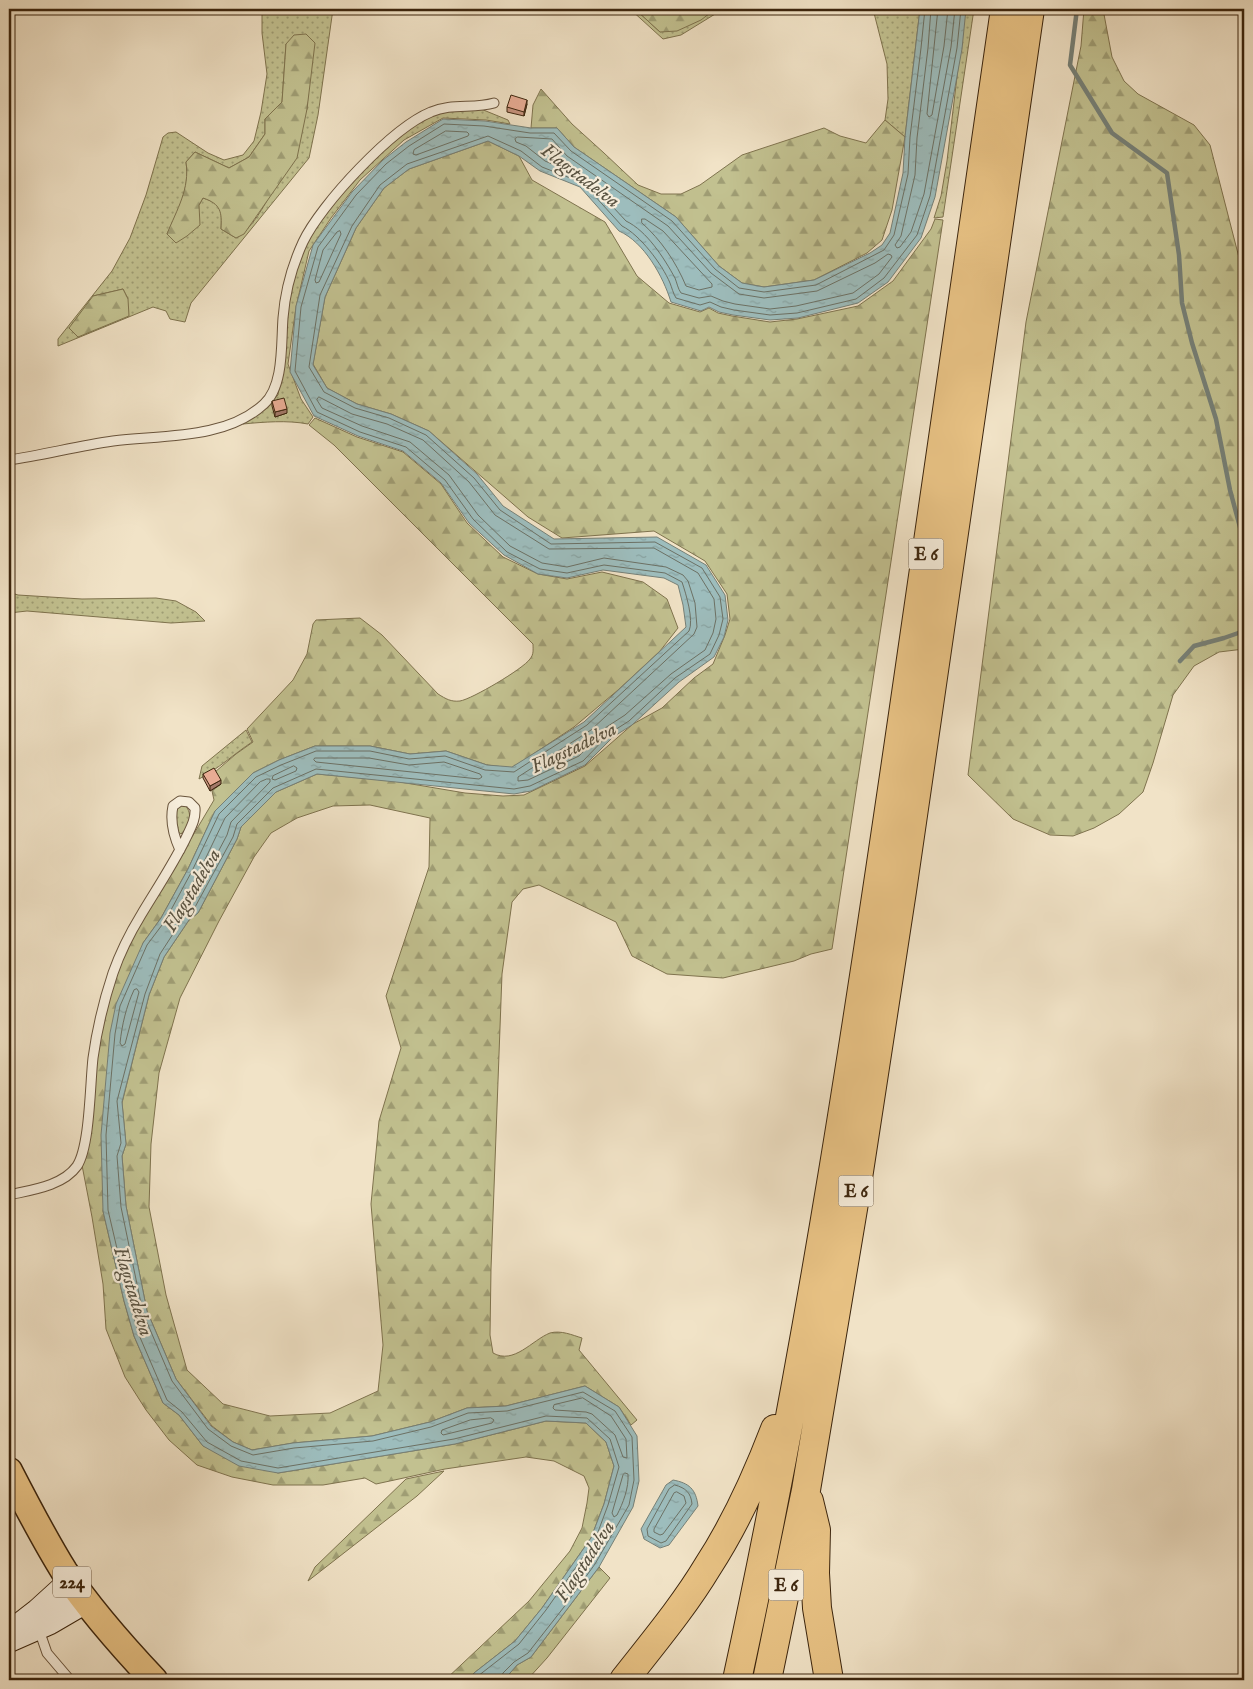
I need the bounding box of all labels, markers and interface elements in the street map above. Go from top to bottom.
water label: Flagstadelva [535,138,625,215]
road number: E 6 [908,538,944,570]
water label: Flagstadelva [527,717,621,781]
water label: Flagstadelva [158,845,228,937]
road number: E 6 [838,1176,874,1206]
water label: Flagstadelva [106,1244,158,1340]
water label: Flagstadelva [550,1516,622,1608]
road number: 224 [53,1566,91,1598]
road number: E 6 [768,1570,804,1600]

